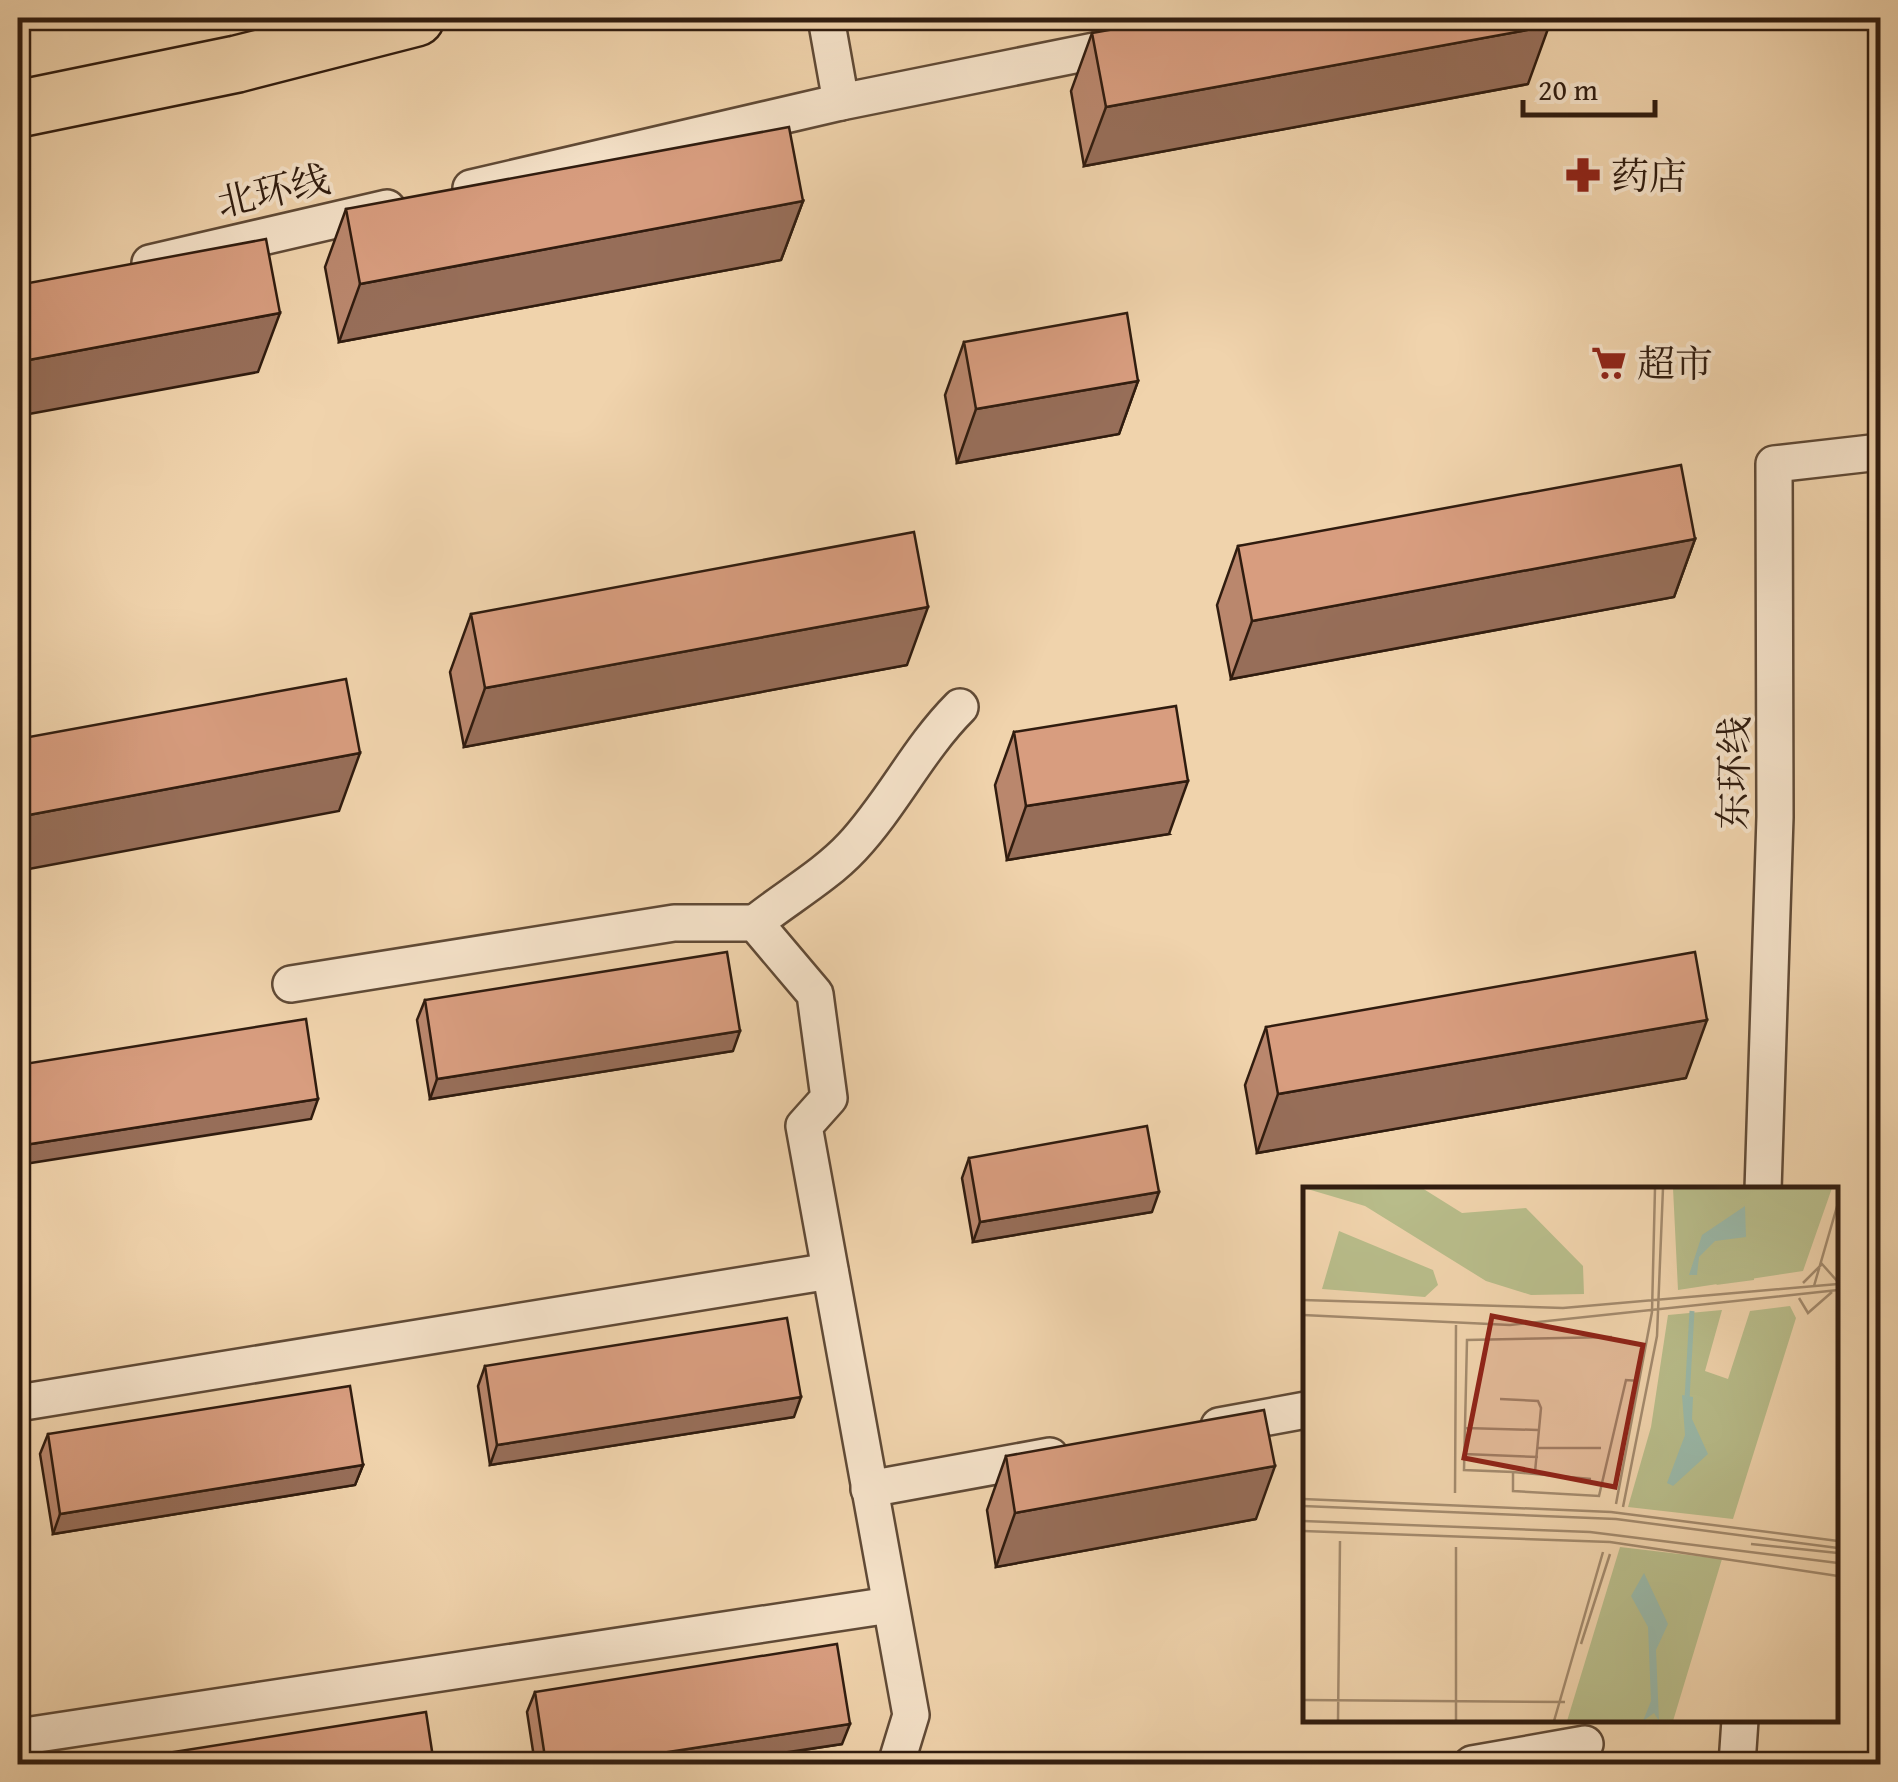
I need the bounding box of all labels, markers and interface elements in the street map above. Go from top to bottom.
scale bar [1523,55,1656,117]
text: 20 m [1538,67,1598,111]
place label: 药店 [1611,147,1687,203]
street label: 北环线 [211,150,335,230]
pharmacy icon: 药店 [1564,156,1602,194]
place label: 超市 [1637,335,1713,391]
supermarket icon: 超市 [1590,344,1628,382]
street label: 东环线 [1704,716,1762,830]
inset map [1303,1187,1838,1722]

